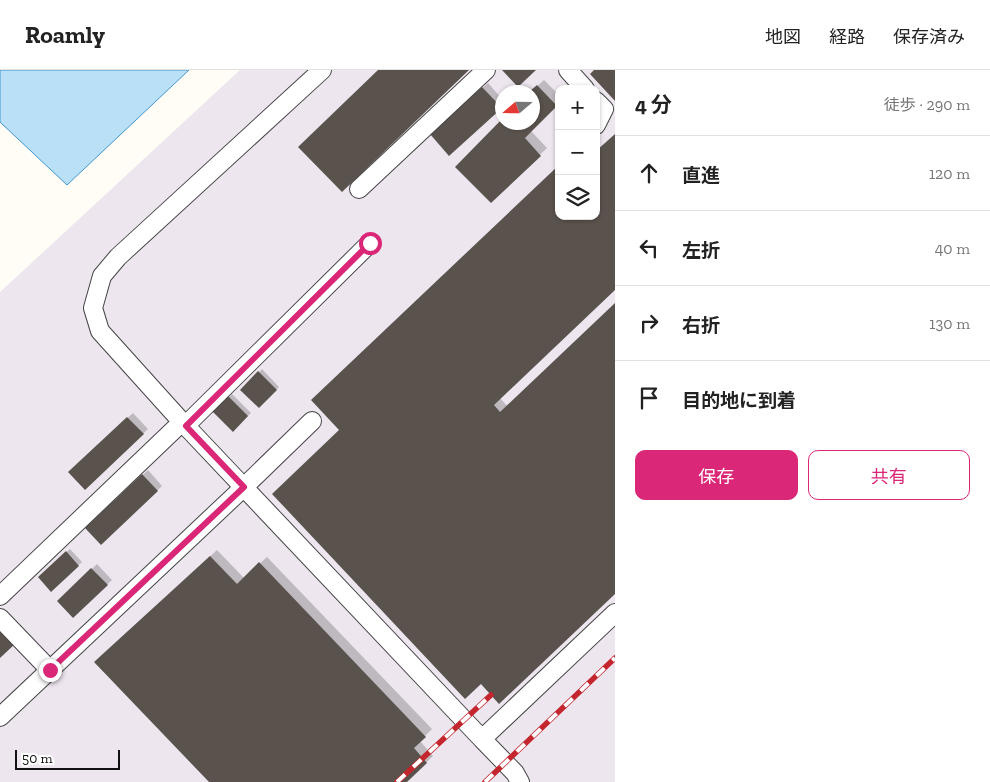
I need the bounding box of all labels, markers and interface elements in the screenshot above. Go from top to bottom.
text: Roamly [25,20,105,49]
text: 地図 [765,26,801,48]
text: 経路 [829,26,865,48]
text: 保存済み [893,26,965,48]
north arrow [495,85,540,130]
map controls [555,85,600,220]
button: + [555,85,600,130]
text: 4 分 [635,92,672,117]
text: 徒歩 · 290 m [884,95,970,114]
button: − [555,130,600,175]
icon: ahead [635,159,663,187]
text: 直進 [682,164,720,187]
text: 120 m [929,164,970,183]
button: layers [555,175,600,220]
route start [359,232,382,255]
icon: left [635,234,663,262]
text: 左折 [682,239,720,262]
text: 40 m [935,239,970,258]
icon: right [635,309,663,337]
text: 右折 [682,314,720,337]
text: 130 m [929,314,970,333]
icon: arrive [635,384,663,412]
text: 目的地に到着 [682,389,796,412]
button: 保存 [635,450,798,500]
button: 共有 [808,450,970,500]
route end [39,659,62,682]
scale bar [15,747,120,770]
text: 50 m [22,750,53,767]

